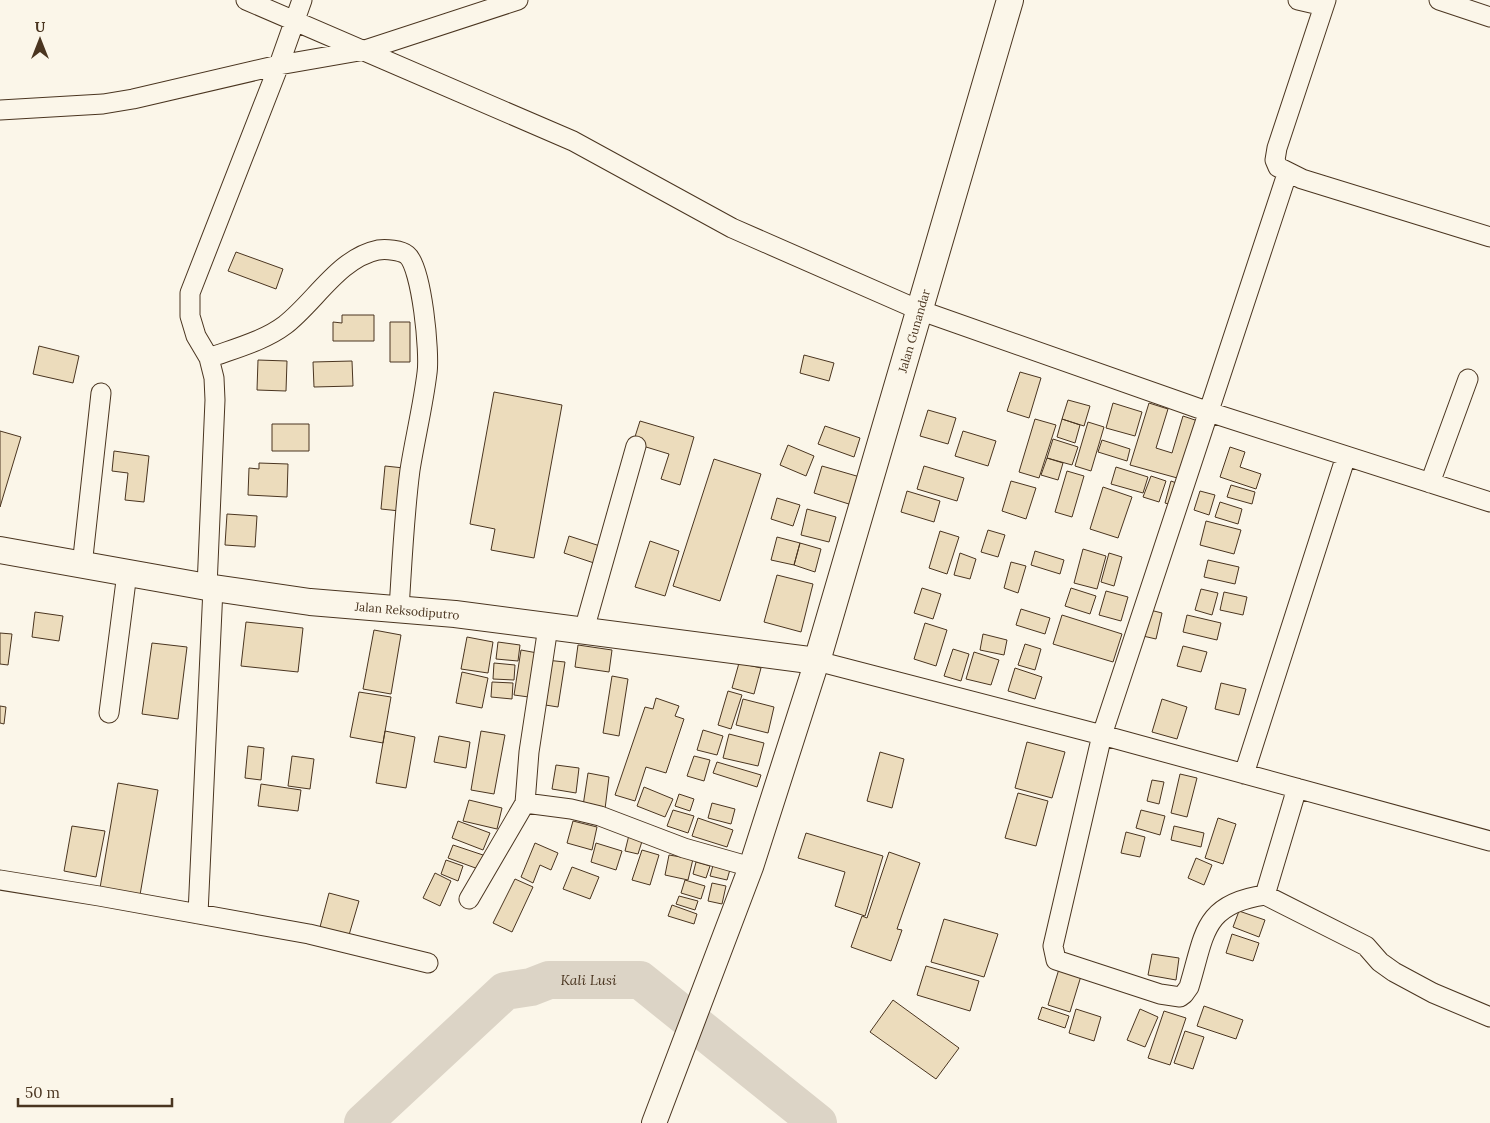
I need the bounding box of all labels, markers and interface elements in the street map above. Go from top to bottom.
north arrow [15,15,65,65]
text: U [35,18,46,36]
street label: Jalan Gunandar [894,286,933,375]
street label: Jalan Reksodiputro [353,598,461,622]
water label: Kali Lusi [561,971,617,989]
scale bar [18,1076,171,1108]
text: 50 m [25,1083,60,1102]

